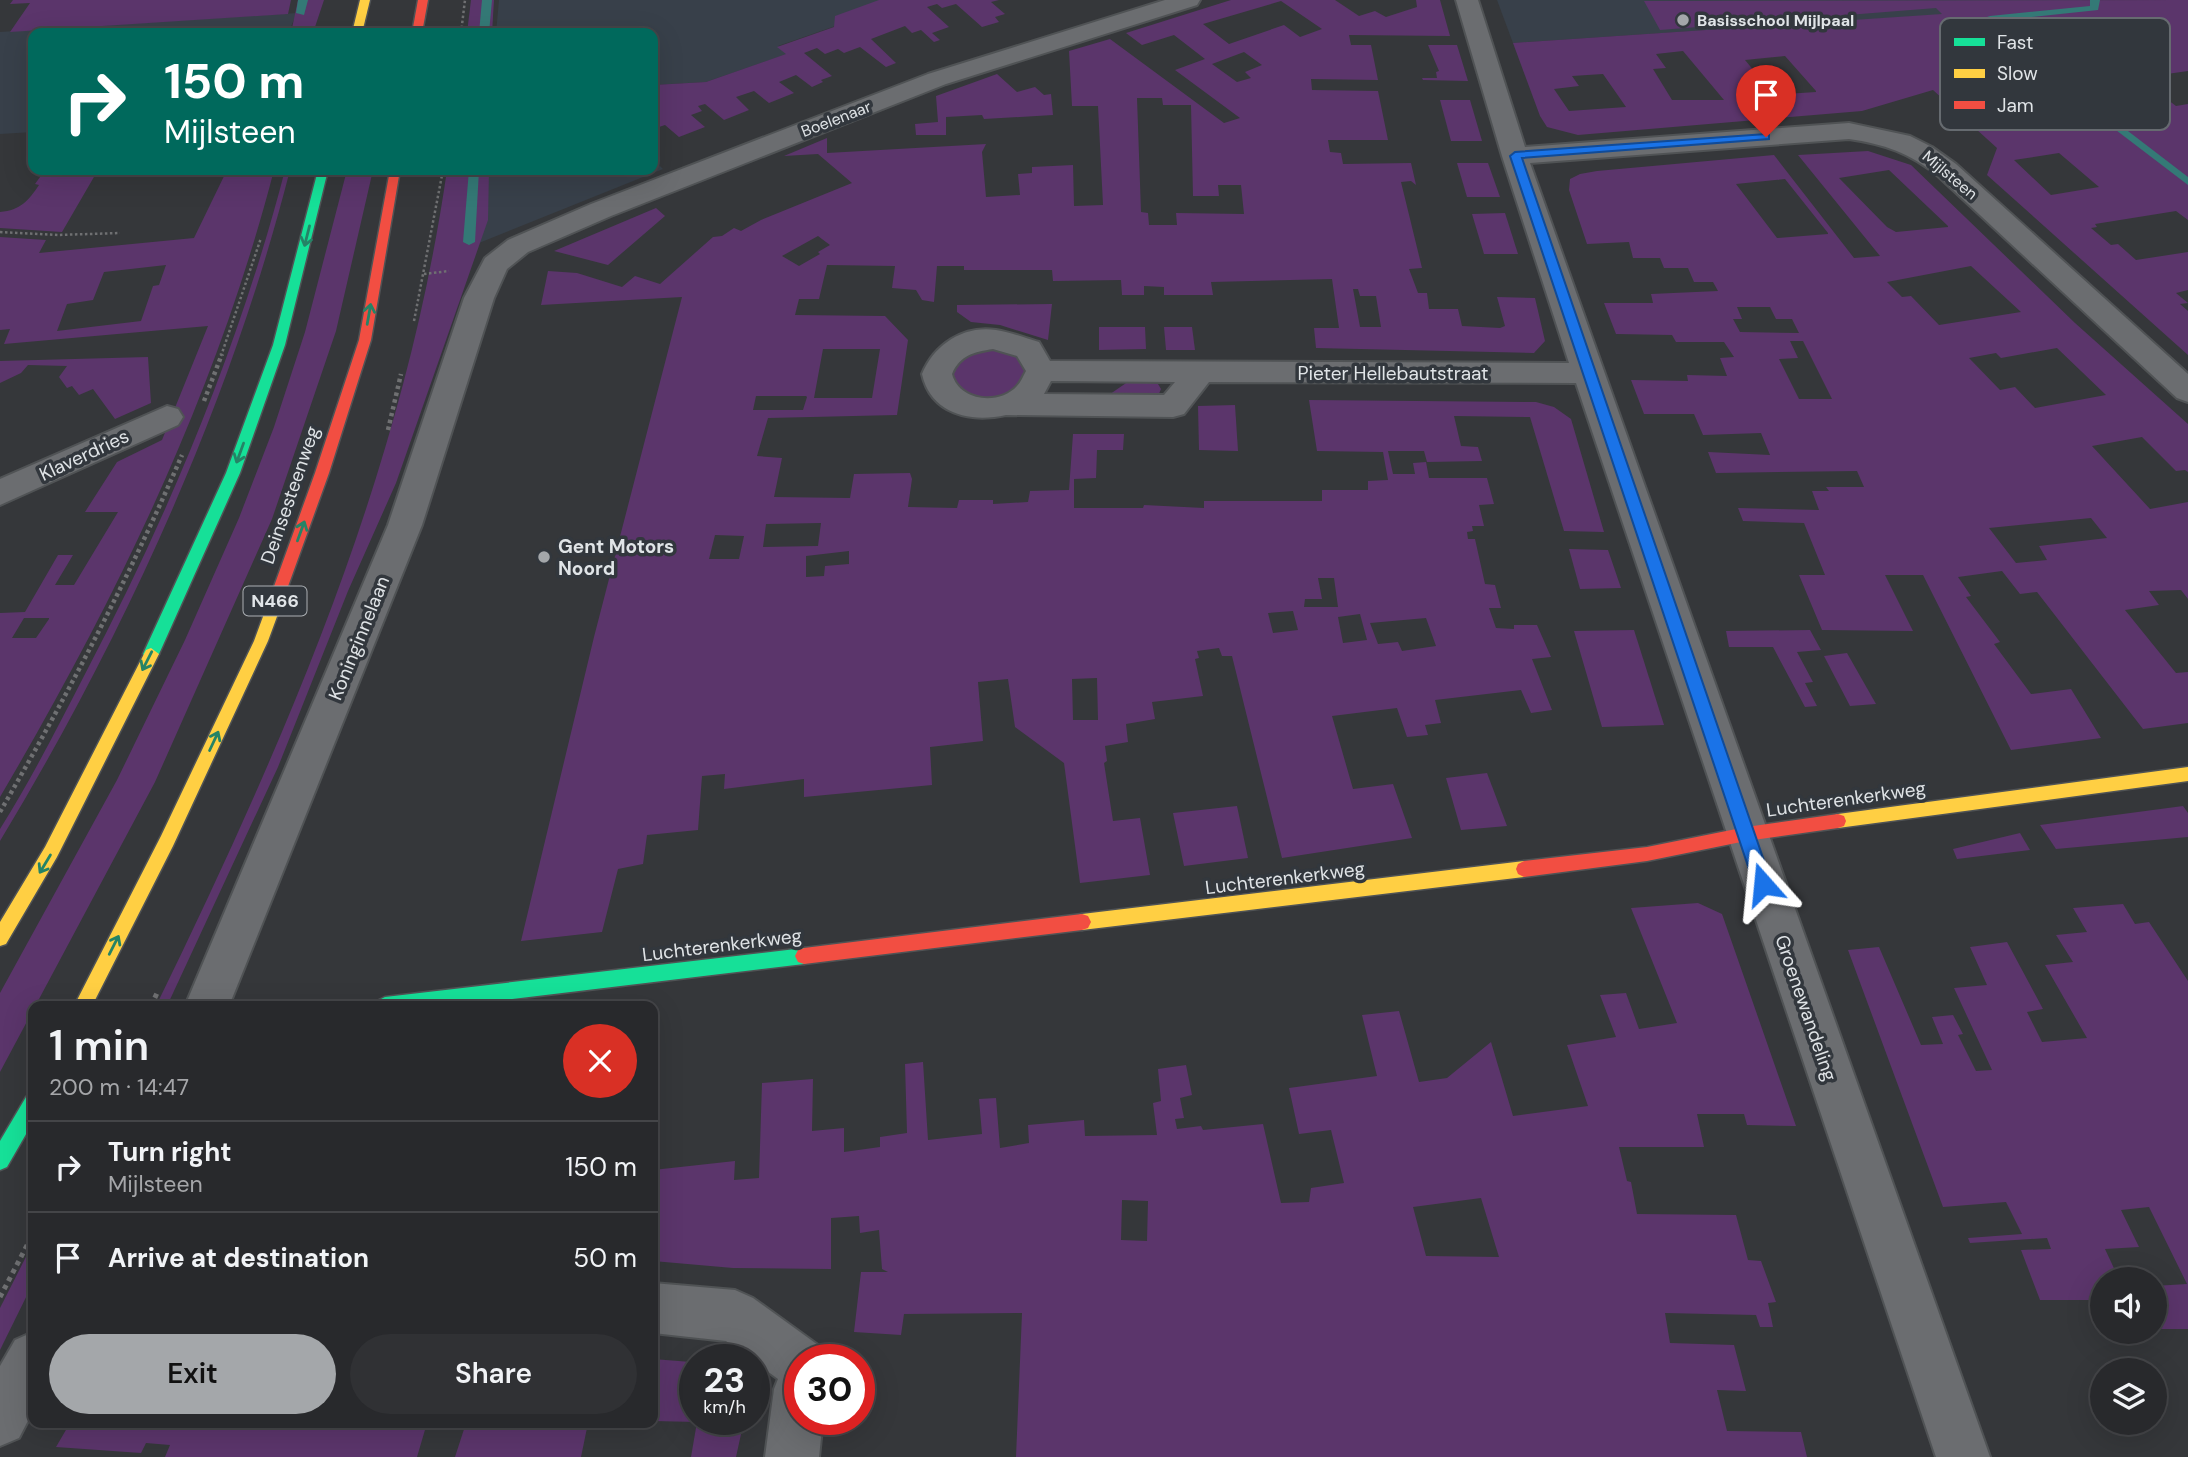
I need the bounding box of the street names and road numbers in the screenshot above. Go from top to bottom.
street label: Boelenaar [798,96,874,142]
street label: Mijlsteen [1918,146,1982,204]
street label: Pieter Hellebautstraat [1297,361,1489,386]
street label: Klaverdries [35,423,133,487]
street label: Deinsesteenweg [255,423,325,567]
street label: Koninginnelaan [323,572,395,704]
road number: N466 [244,586,306,616]
street label: Luchterenkerkweg [1765,775,1928,823]
street label: Luchterenkerkweg [1204,856,1367,900]
street label: Luchterenkerkweg [641,923,804,967]
street label: Groenewandeling [1769,932,1843,1085]

